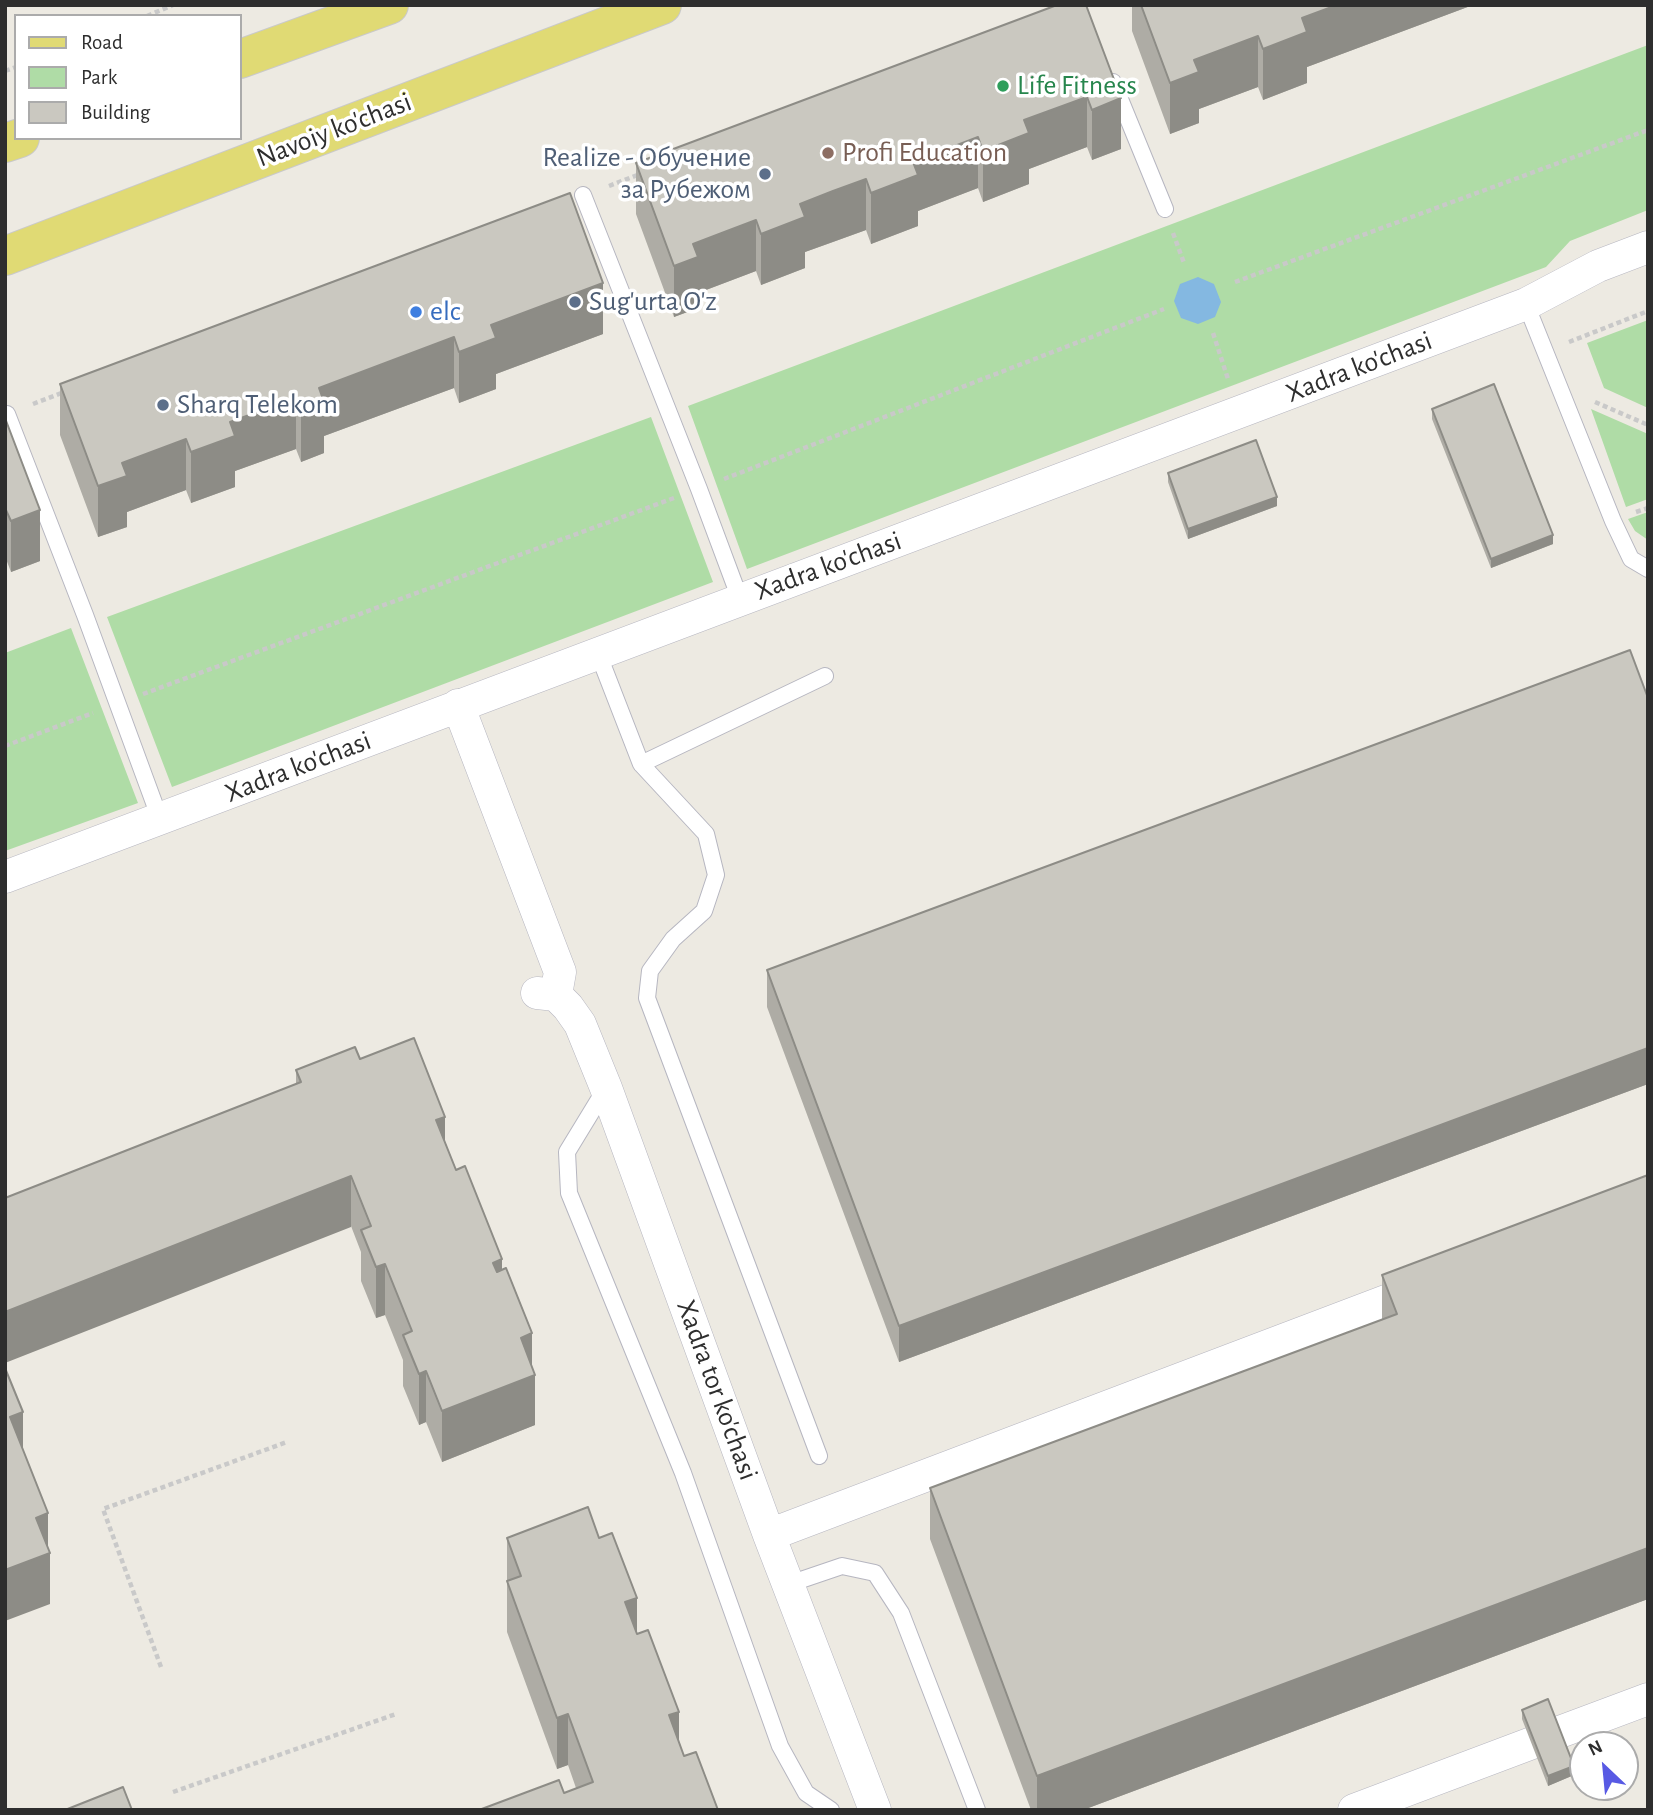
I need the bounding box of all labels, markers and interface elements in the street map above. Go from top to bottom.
legend [14,14,242,140]
text: Road [81,32,123,53]
text: Park [81,67,117,88]
place label: Life Fitness [1017,69,1137,103]
marker: Life Fitness [995,78,1011,94]
street label: Navoiy ko'chasi [252,85,416,175]
text: Building [81,102,150,123]
place label: Profi Education [842,136,1007,170]
place label: Realize - Обучение за Рубежом [542,141,751,207]
marker: Profi Education [820,145,836,161]
marker: Realize - Обучение за Рубежом [757,166,773,182]
place label: Sug'urta O'z [589,285,717,319]
marker: Sug'urta O'z [567,294,583,310]
place label: elc [430,295,461,329]
marker: elc [408,304,424,320]
street label: Xadra ko'chasi [1281,324,1437,410]
place label: Sharq Telekom [177,388,338,422]
marker: Sharq Telekom [155,397,171,413]
street label: Xadra ko'chasi [750,524,906,608]
street label: Xadra ko'chasi [220,724,376,810]
street label: Xadra tor ko'chasi [669,1295,765,1485]
north arrow [1569,1731,1639,1801]
text: N [1585,1737,1606,1760]

